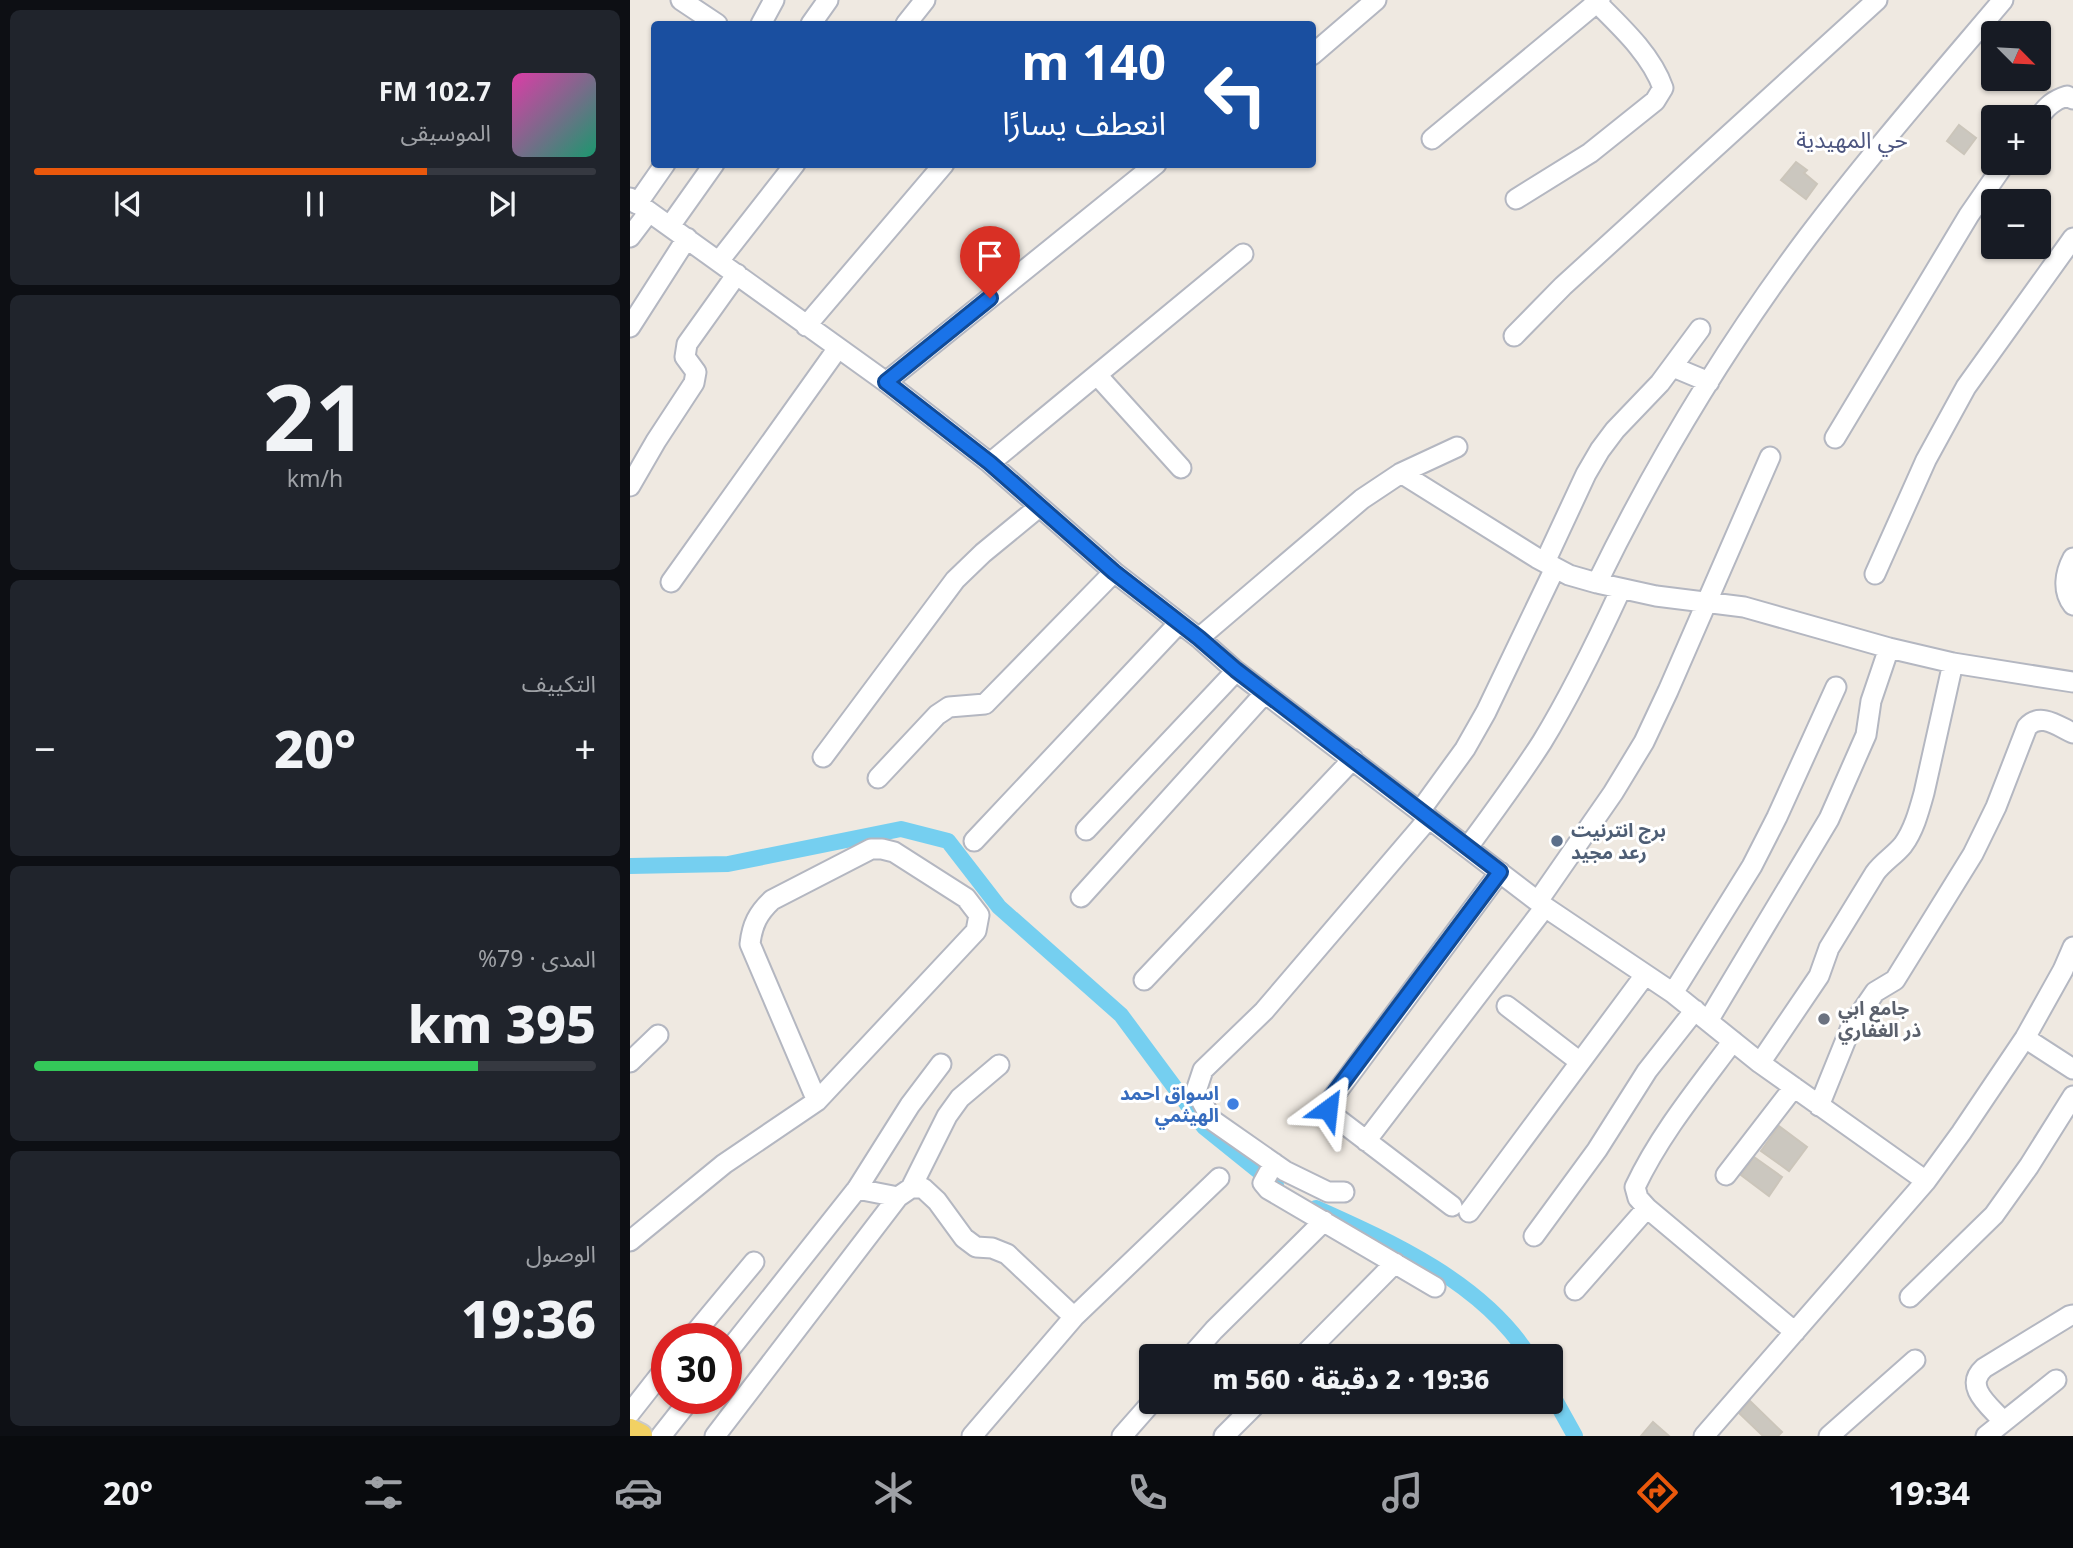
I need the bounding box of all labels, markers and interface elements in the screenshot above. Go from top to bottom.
north arrow [1981,21,2051,91]
map controls [1981,21,2051,259]
text: 140 m [1021,28,1166,94]
icon: left [1190,49,1281,140]
text: 102.7 FM [379,73,491,109]
text: انعطف يسارًا [1002,101,1166,144]
button: + [1981,105,2051,175]
text: الموسيقى [400,116,491,148]
district label: حي المهيدية [1796,123,1908,157]
icon: previous [109,185,147,223]
icon: pause [296,185,334,223]
icon: next [483,185,521,223]
button: − [1981,189,2051,259]
pin [960,226,1020,298]
icon: arrive [971,237,1009,275]
text: 21 [263,354,367,478]
text: km/h [287,462,343,494]
text: التكييف [522,667,596,699]
text: 20° [274,712,356,783]
text: − [34,722,56,774]
text: + [574,722,596,774]
place label: برج انترنيت رعد مجيد [1571,817,1666,865]
marker: برج انترنيت رعد مجيد [1549,833,1565,849]
text: المدى · 79% [478,942,596,974]
text: 395 km [408,987,596,1058]
place label: جامع ابي ذر الغفاري [1838,995,1921,1045]
marker: جامع ابي ذر الغفاري [1816,1011,1832,1027]
position arrow [1291,1072,1365,1146]
place label: اسواق احمد الهيثمي [1120,1080,1219,1130]
marker: اسواق احمد الهيثمي [1225,1096,1241,1112]
text: الوصول [526,1237,596,1269]
text: 19:36 [461,1282,596,1353]
speed limit sign: 30 [651,1323,742,1414]
text: 19:36 · 2 دقيقة · 560 m [1213,1361,1489,1397]
icon: filters [359,1468,408,1517]
icon: car [614,1468,663,1517]
icon: climate [869,1468,918,1517]
icon: phone [1123,1468,1172,1517]
icon: music [1378,1468,1427,1517]
icon: directions [1633,1468,1682,1517]
text: 20° [103,1471,153,1514]
text: 19:34 [1888,1471,1970,1514]

